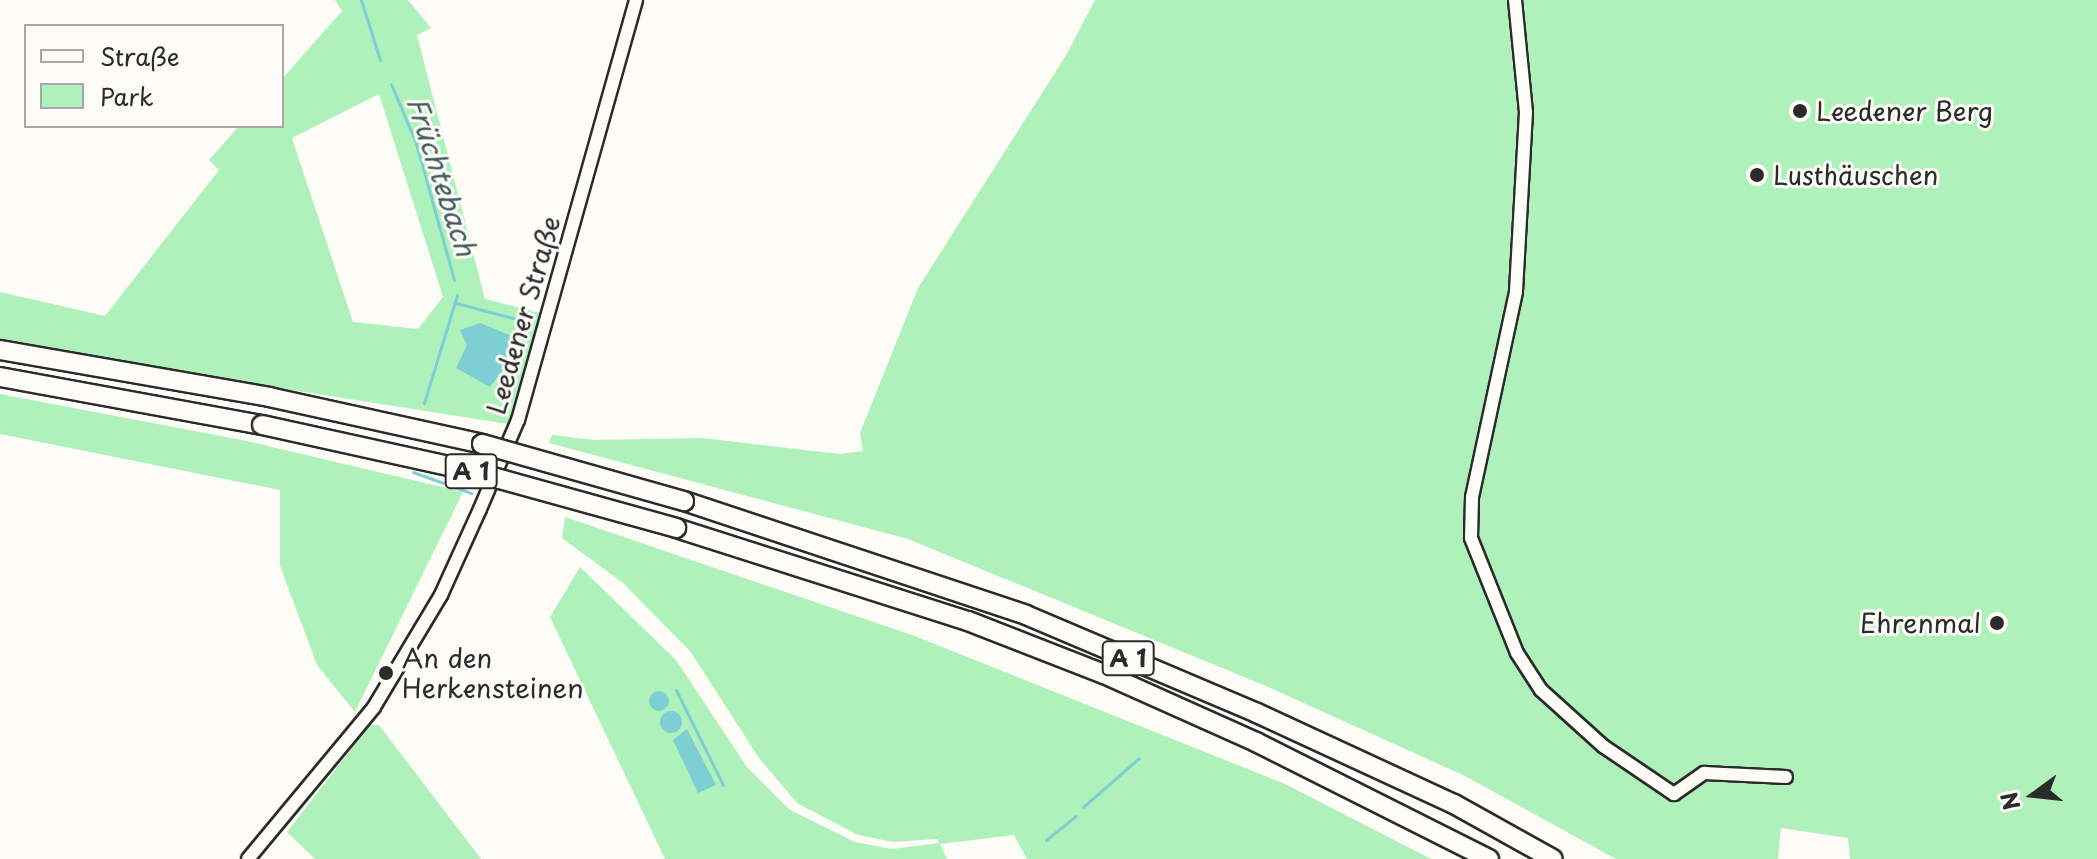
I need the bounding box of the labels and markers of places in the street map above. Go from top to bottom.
place label: Leedener Berg [1816,95,1995,127]
marker: Leedener Berg [1791,102,1809,120]
place label: Lusthäuschen [1773,159,1938,191]
marker: Lusthäuschen [1748,166,1766,184]
place label: Ehrenmal [1860,607,1981,639]
marker: Ehrenmal [1988,614,2006,632]
place label: An den Herkensteinen [402,642,584,704]
marker: An den Herkensteinen [377,664,395,682]

